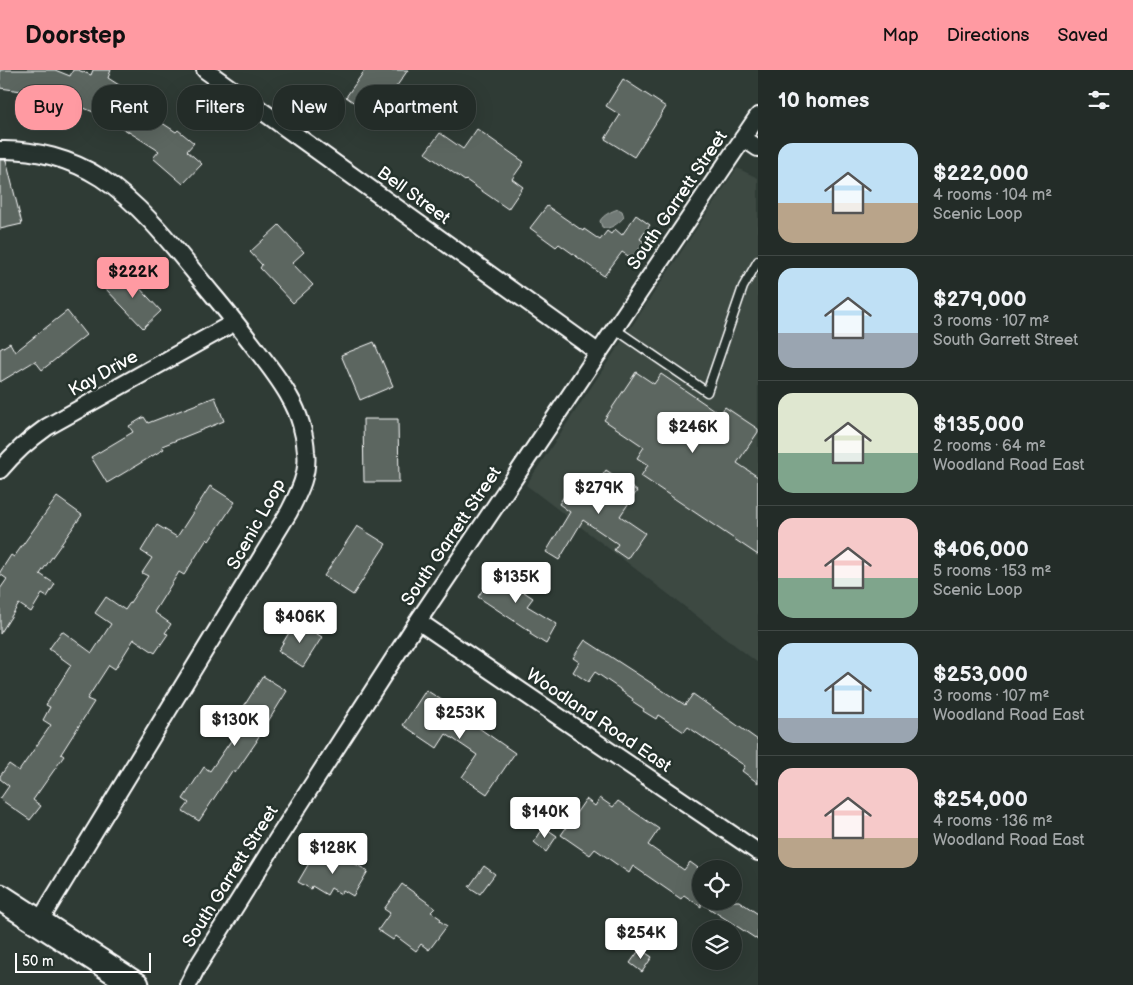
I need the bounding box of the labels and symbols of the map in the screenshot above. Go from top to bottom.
street label: South Garrett Street [623,126,732,274]
street label: Bell Street [373,162,455,229]
pin: $222K [98,256,168,299]
street label: Kay Drive [65,346,142,401]
pin: $246K [658,412,728,454]
street label: South Garrett Street [397,462,506,610]
pin: $279K [564,472,634,515]
street label: Scenic Loop [223,475,290,573]
pin: $135K [481,562,551,604]
pin: $406K [265,602,335,644]
street label: Woodland Road East [522,664,676,777]
pin: $253K [425,698,495,740]
pin: $130K [200,704,270,747]
pin: $140K [510,796,580,839]
street label: South Garrett Street [178,801,283,951]
pin: $128K [298,832,368,875]
pin: $254K [606,918,676,960]
scale bar [15,950,151,973]

